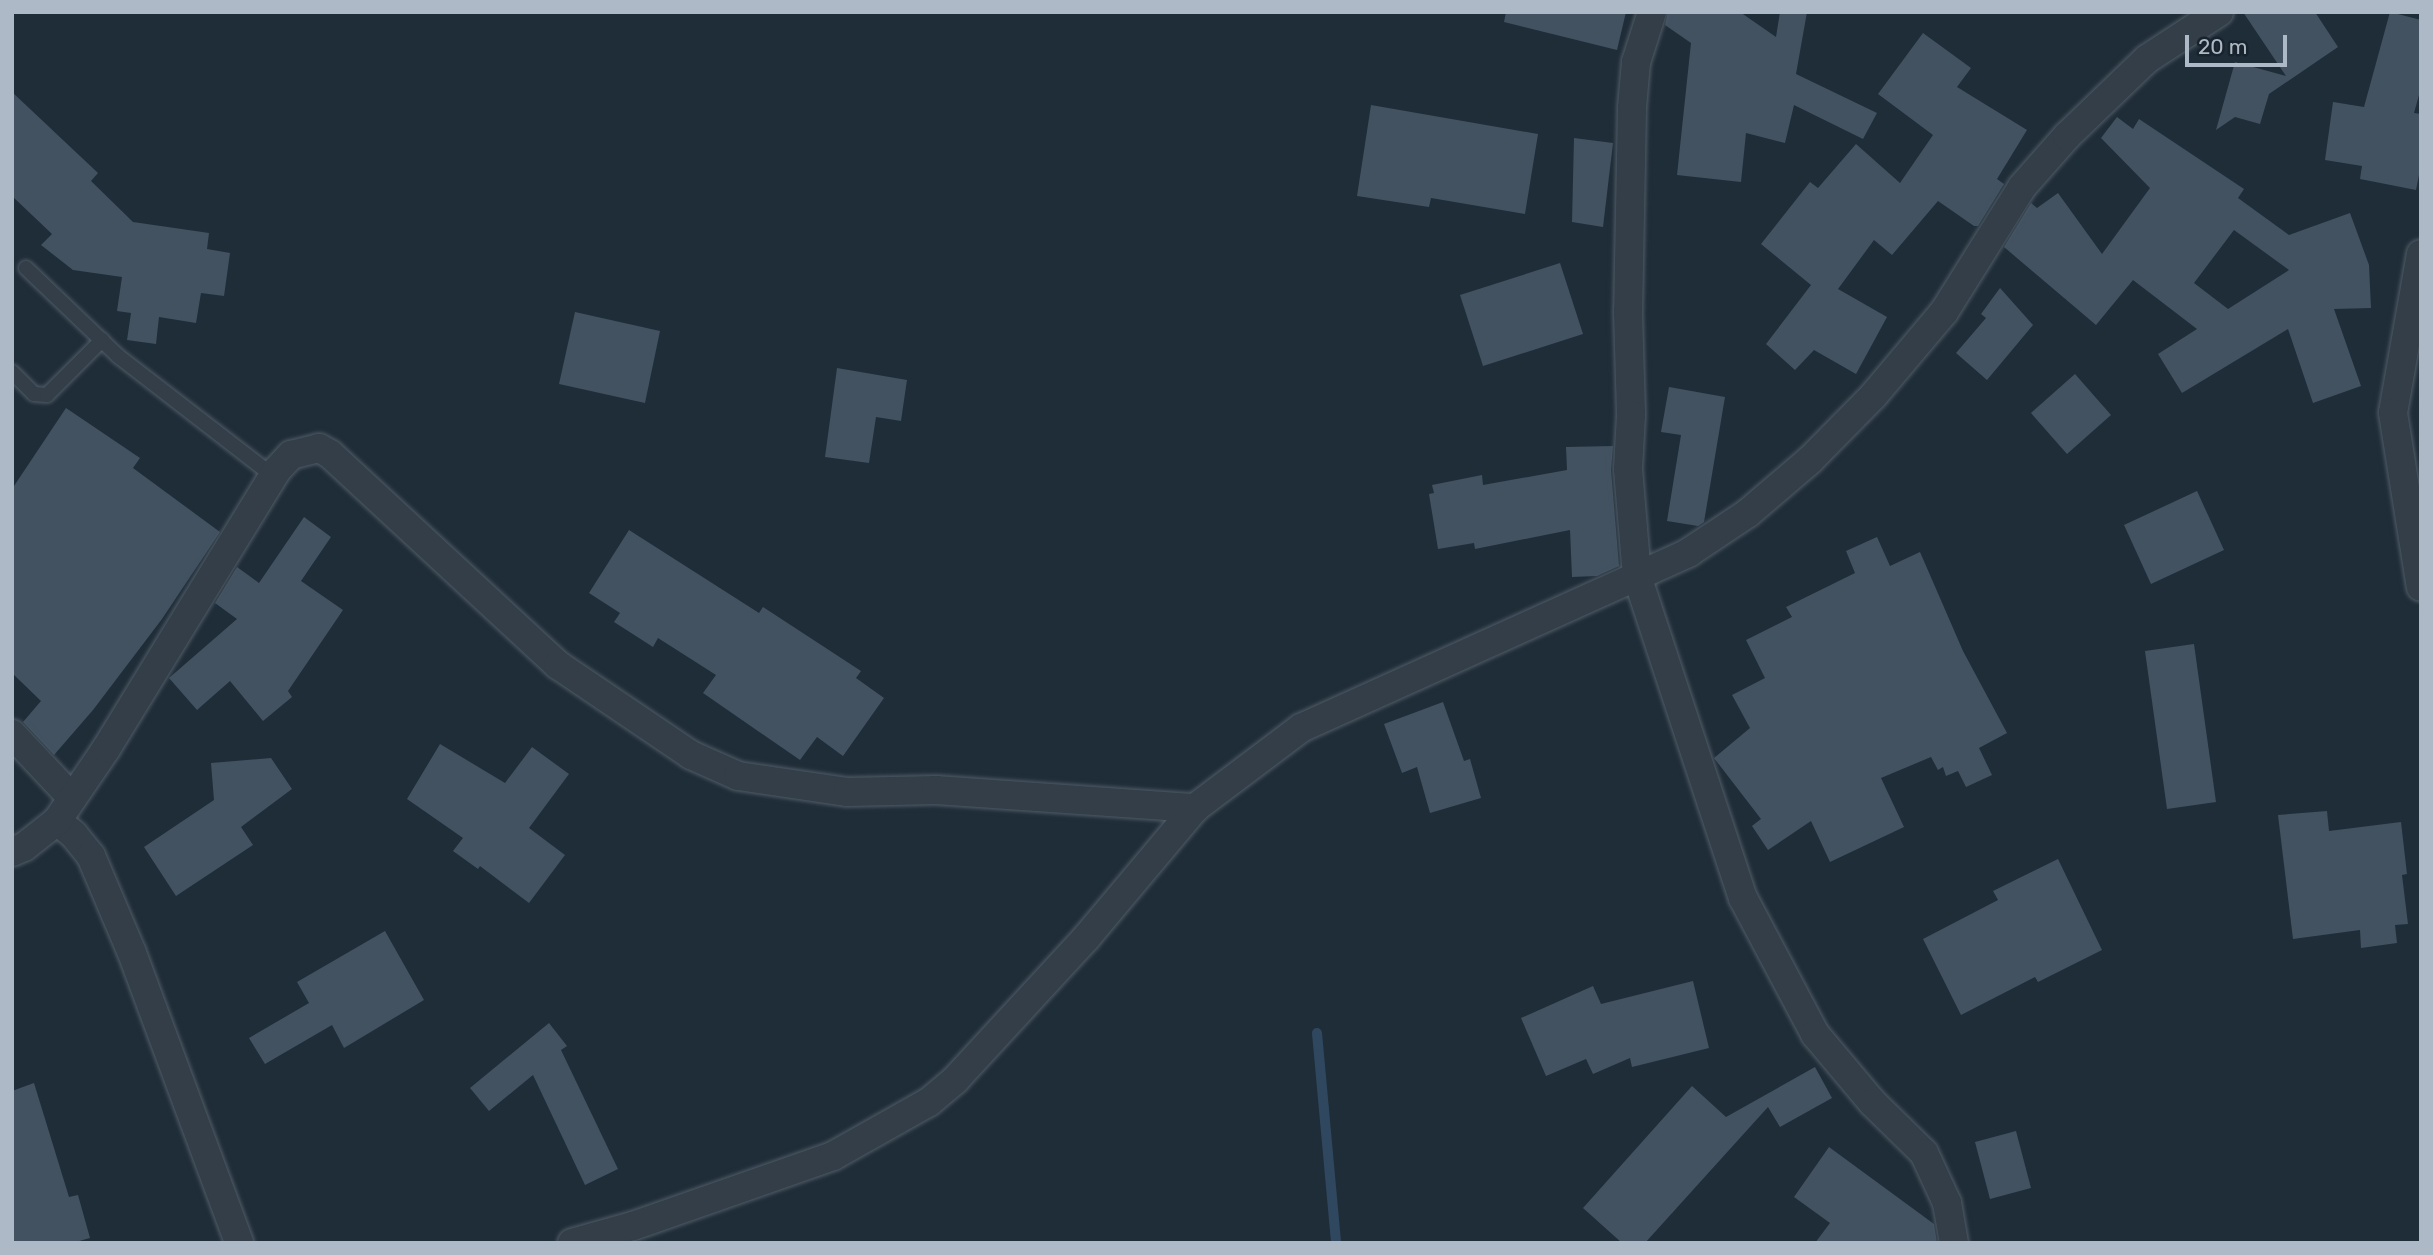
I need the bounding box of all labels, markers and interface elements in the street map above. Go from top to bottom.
scale bar [2188,21,2290,65]
text: 20 m [2198,34,2247,59]

